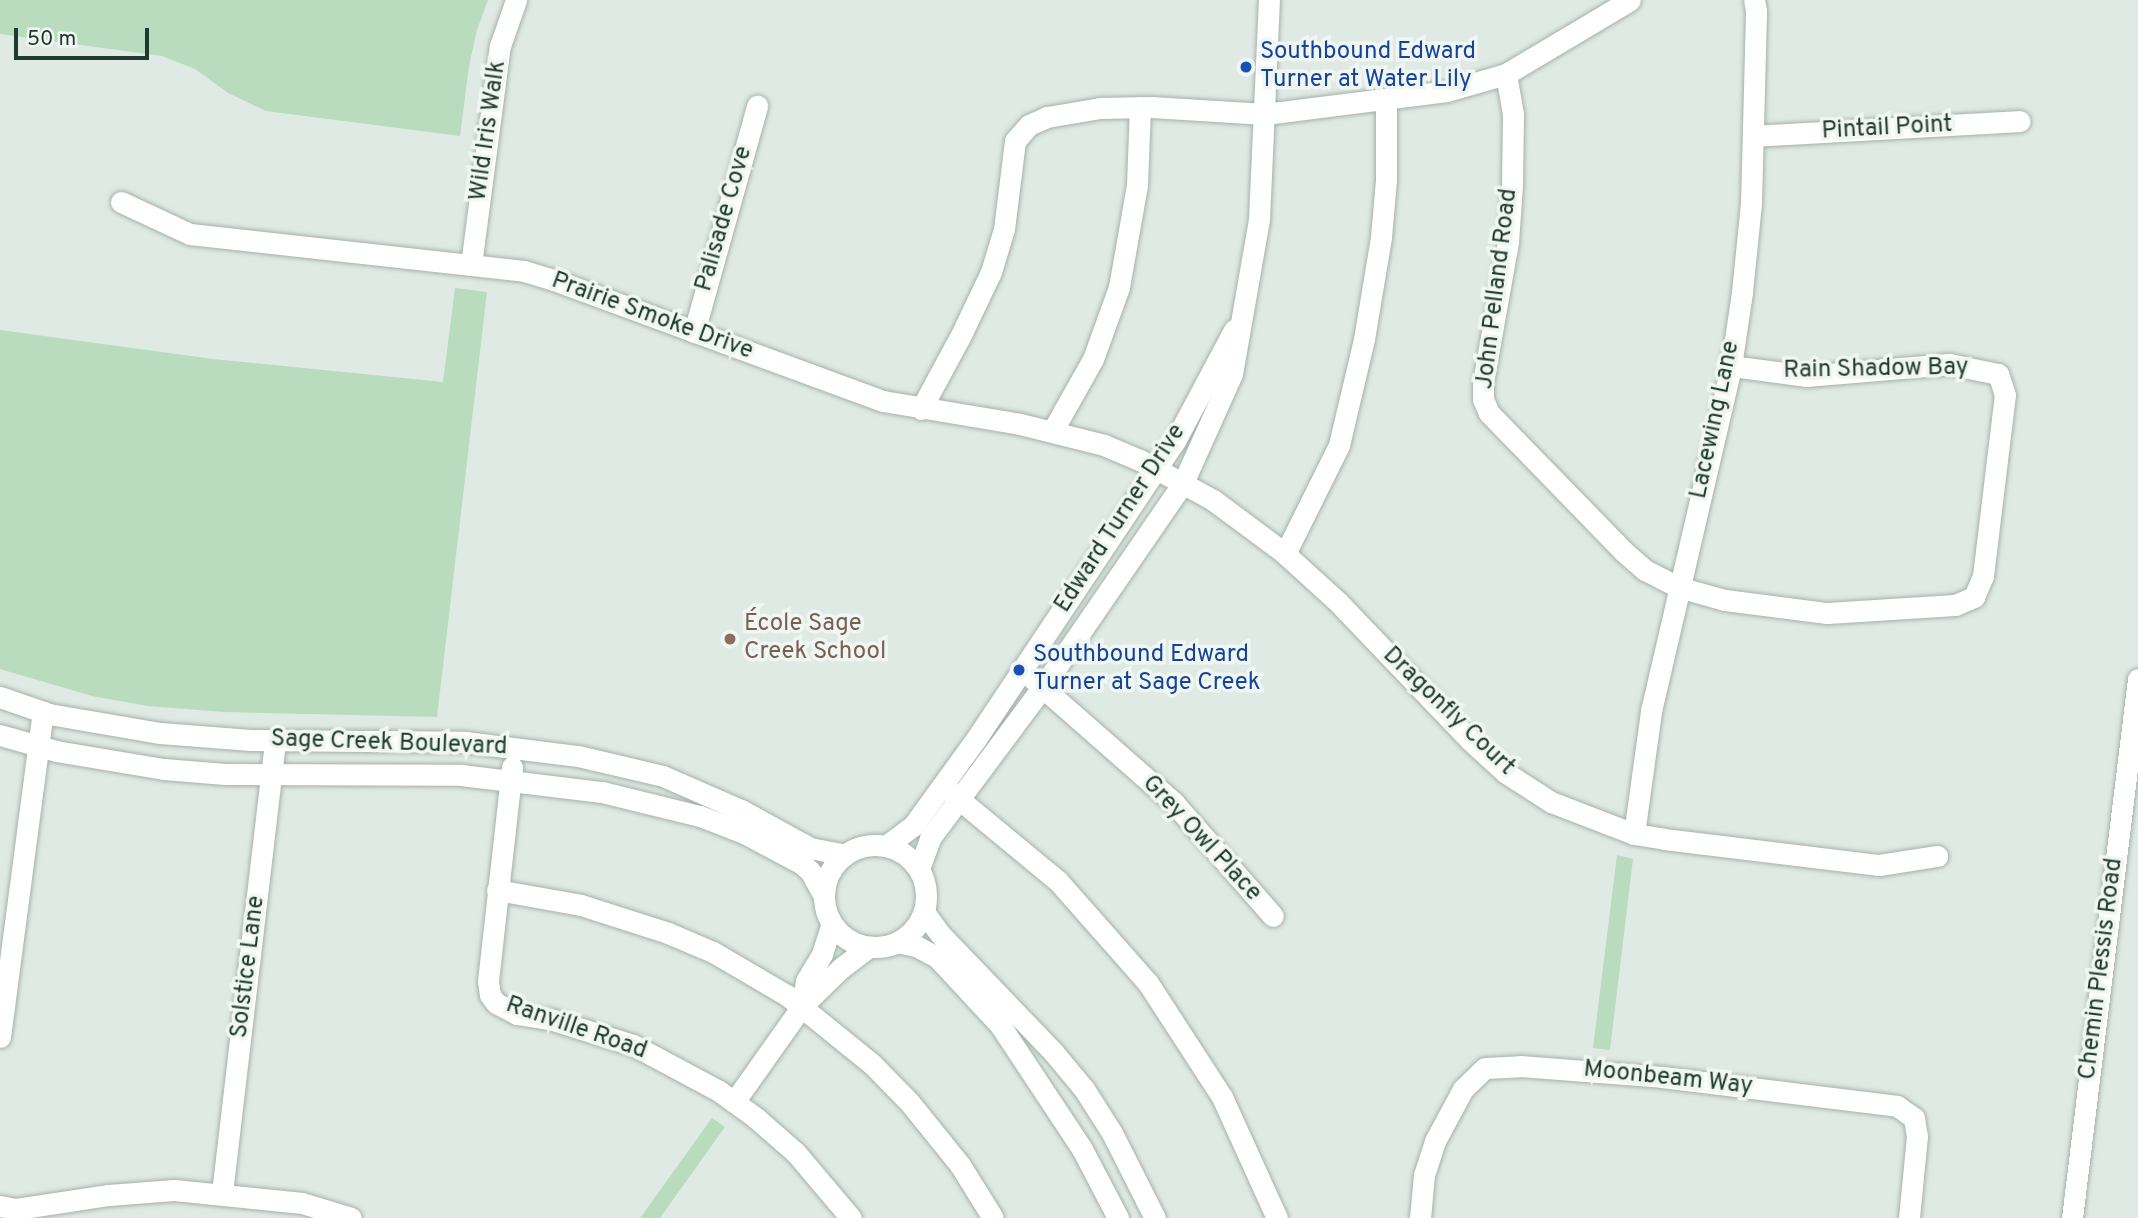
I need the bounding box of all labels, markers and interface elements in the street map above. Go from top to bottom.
scale bar [18,14,152,58]
text: 50 m [27,26,76,53]
place label: Southbound Edward Turner at Water Lily [1260,39,1476,95]
street label: Wild Iris Walk [465,59,513,203]
marker: Southbound Edward Turner at Water Lily [1238,59,1254,75]
street label: Pintail Point [1821,111,1953,147]
street label: Palisade Cove [691,143,759,295]
street label: John Pelland Road [1471,187,1525,391]
street label: Prairie Smoke Drive [547,267,757,367]
street label: Lacewing Lane [1685,338,1747,502]
street label: Rain Shadow Bay [1783,354,1969,386]
street label: Edward Turner Drive [1049,419,1193,619]
place label: École Sage Creek School [744,611,886,667]
marker: École Sage Creek School [722,631,738,647]
place label: Southbound Edward Turner at Sage Creek [1033,642,1260,698]
street label: Dragonfly Court [1376,642,1520,782]
marker: Southbound Edward Turner at Sage Creek [1011,662,1027,678]
street label: Sage Creek Boulevard [270,725,508,763]
street label: Grey Owl Place [1135,770,1267,908]
street label: Chemin Plessis Road [2074,856,2130,1082]
street label: Solstice Lane [226,894,272,1040]
street label: Ranville Road [502,991,650,1067]
street label: Moonbeam Way [1582,1056,1754,1102]

